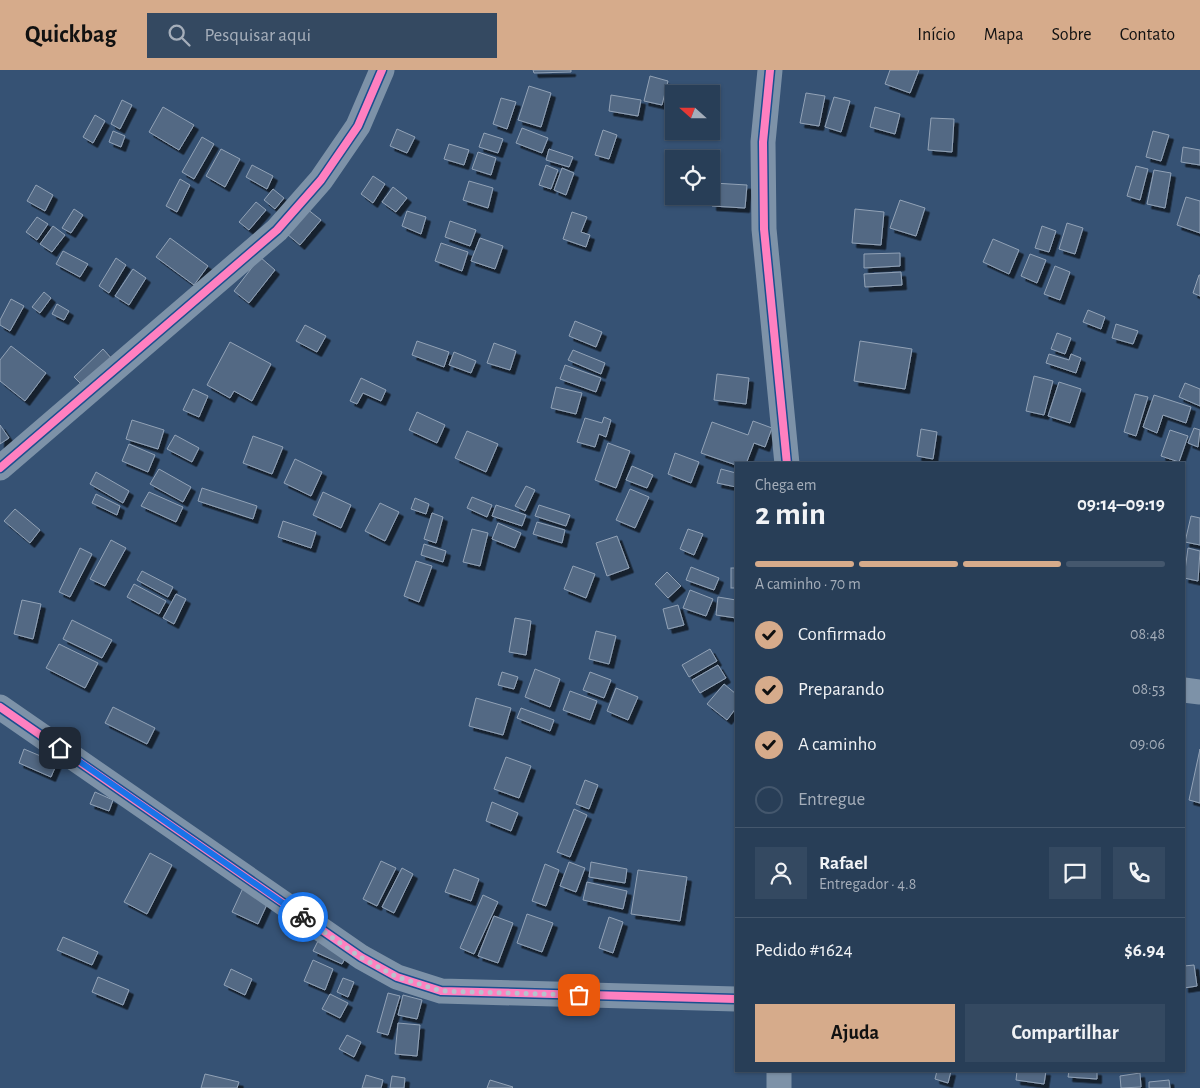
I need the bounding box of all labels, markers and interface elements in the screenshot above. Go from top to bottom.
search box [147,13,497,58]
icon: search [165,21,193,49]
text: Quickbag [25,23,117,47]
text: Pesquisar aqui [205,26,311,45]
text: Início [917,26,956,44]
text: Mapa [984,26,1024,44]
text: Sobre [1052,26,1092,44]
text: Contato [1120,26,1175,44]
north arrow [665,85,720,140]
map controls [665,85,720,205]
button: locate [665,150,720,205]
text: Chega em [755,477,817,493]
text: 09:14–09:19 [1077,495,1165,514]
text: 2 min [755,498,826,530]
text: A caminho · 70 m [755,576,861,592]
icon: check [755,621,783,649]
text: Confirmado [798,625,886,644]
text: 08:48 [1130,626,1165,642]
icon: check [755,676,783,704]
text: Preparando [798,680,884,699]
text: 08:53 [1132,681,1165,697]
pin [39,727,81,769]
icon: check [755,731,783,759]
icon: home [46,734,74,762]
text: A caminho [798,735,877,754]
text: 09:06 [1129,736,1165,752]
text: Entregue [798,790,865,809]
button: person [755,847,807,899]
button: chat [1049,847,1101,899]
button: phone [1113,847,1165,899]
text: Rafael [819,854,868,873]
text: Entregador · 4.8 [819,876,916,892]
courier [278,892,328,942]
icon: bike [289,903,317,931]
text: Pedido #1624 [755,941,853,960]
text: $6.94 [1124,941,1165,960]
pin [558,974,600,1016]
icon: bag [565,981,593,1009]
button: Ajuda [755,1004,955,1062]
button: Compartilhar [965,1004,1165,1062]

